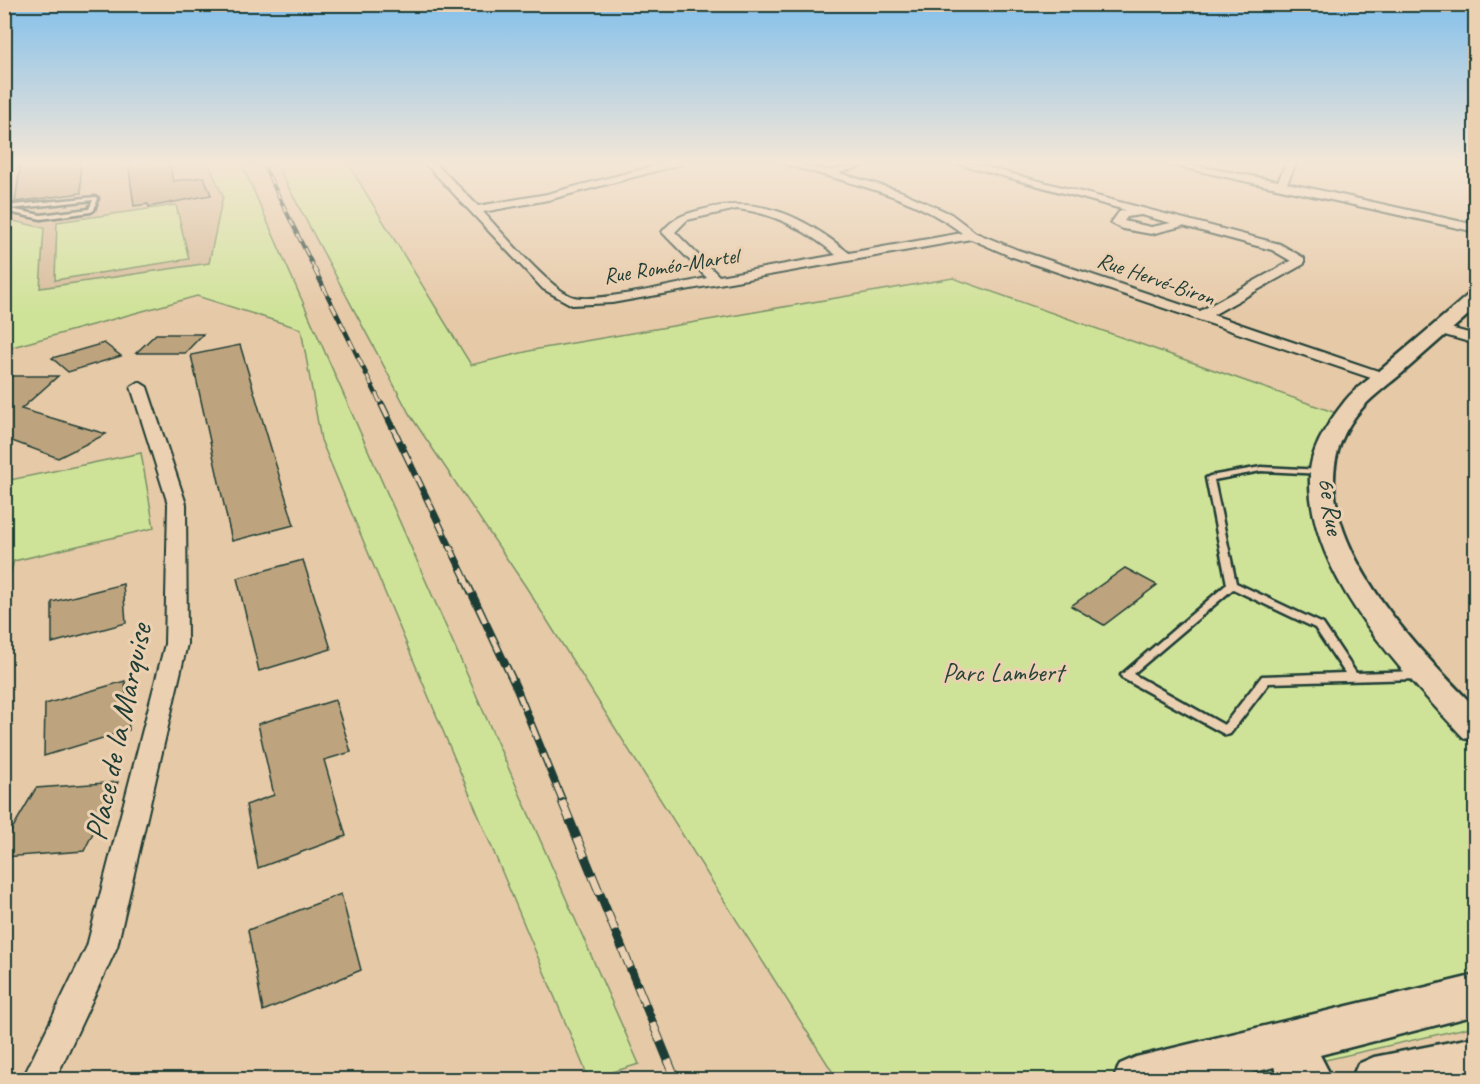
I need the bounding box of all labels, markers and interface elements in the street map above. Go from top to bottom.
street label: Rue Roméo-Martel [601,241,745,290]
street label: Rue Hervé-Biron [1094,246,1218,312]
street label: 6e Rue [1310,475,1352,539]
street label: Place de la Marquise [75,617,162,844]
park label: Parc Lambert [943,656,1067,689]

